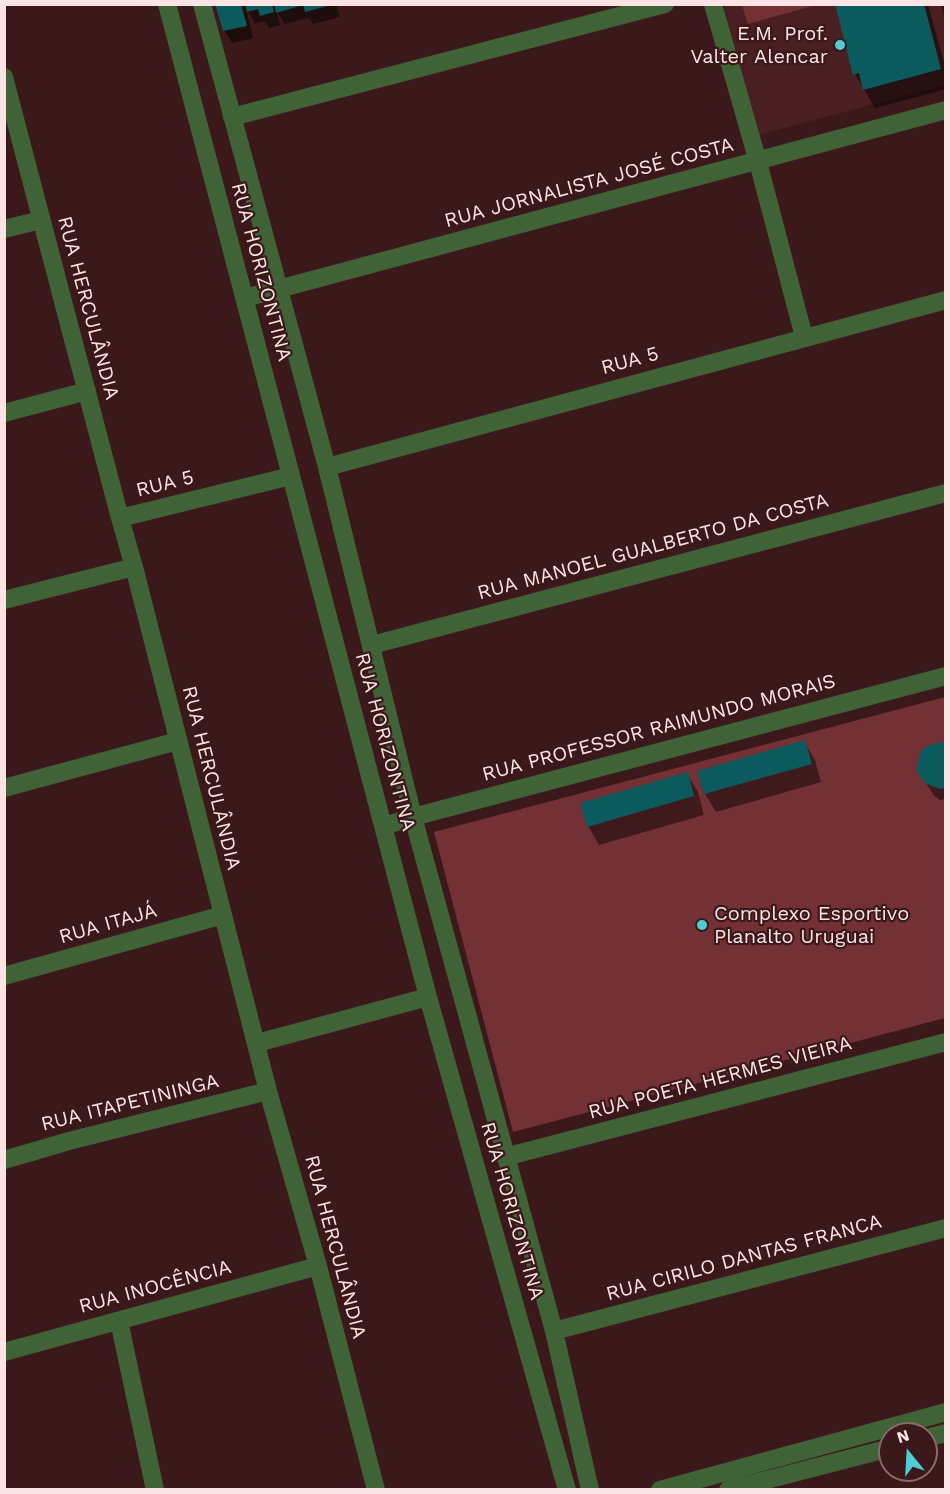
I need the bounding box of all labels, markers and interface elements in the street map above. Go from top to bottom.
place label: E.M. Prof. Valter Alencar [690,22,828,69]
marker: E.M. Prof. Valter Alencar [833,38,847,52]
street label: RUA JORNALISTA JOSÉ COSTA [442,133,736,233]
street label: RUA HORIZONTINA [226,180,296,364]
street label: RUA HERCULÂNDIA [52,214,124,402]
street label: RUA 5 [599,342,661,380]
street label: RUA 5 [134,465,196,503]
street label: RUA MANOEL GUALBERTO DA COSTA [475,489,831,605]
street label: RUA HORIZONTINA [350,650,420,834]
street label: RUA PROFESSOR RAIMUNDO MORAIS [480,669,838,787]
street label: RUA HERCULÂNDIA [177,683,245,873]
street label: RUA ITAJÁ [56,899,160,949]
place label: Complexo Esportivo Planalto Uruguai [714,902,909,949]
marker: Complexo Esportivo Planalto Uruguai [695,918,709,932]
street label: RUA POETA HERMES VIEIRA [586,1031,854,1125]
street label: RUA ITAPETININGA [39,1069,221,1137]
street label: RUA HORIZONTINA [475,1119,549,1303]
street label: RUA HERCULÂNDIA [299,1153,371,1341]
street label: RUA CIRILO DANTAS FRANCA [604,1210,884,1306]
street label: RUA INOCÊNCIA [76,1255,234,1319]
north arrow [878,1422,938,1482]
text: N [894,1425,911,1447]

